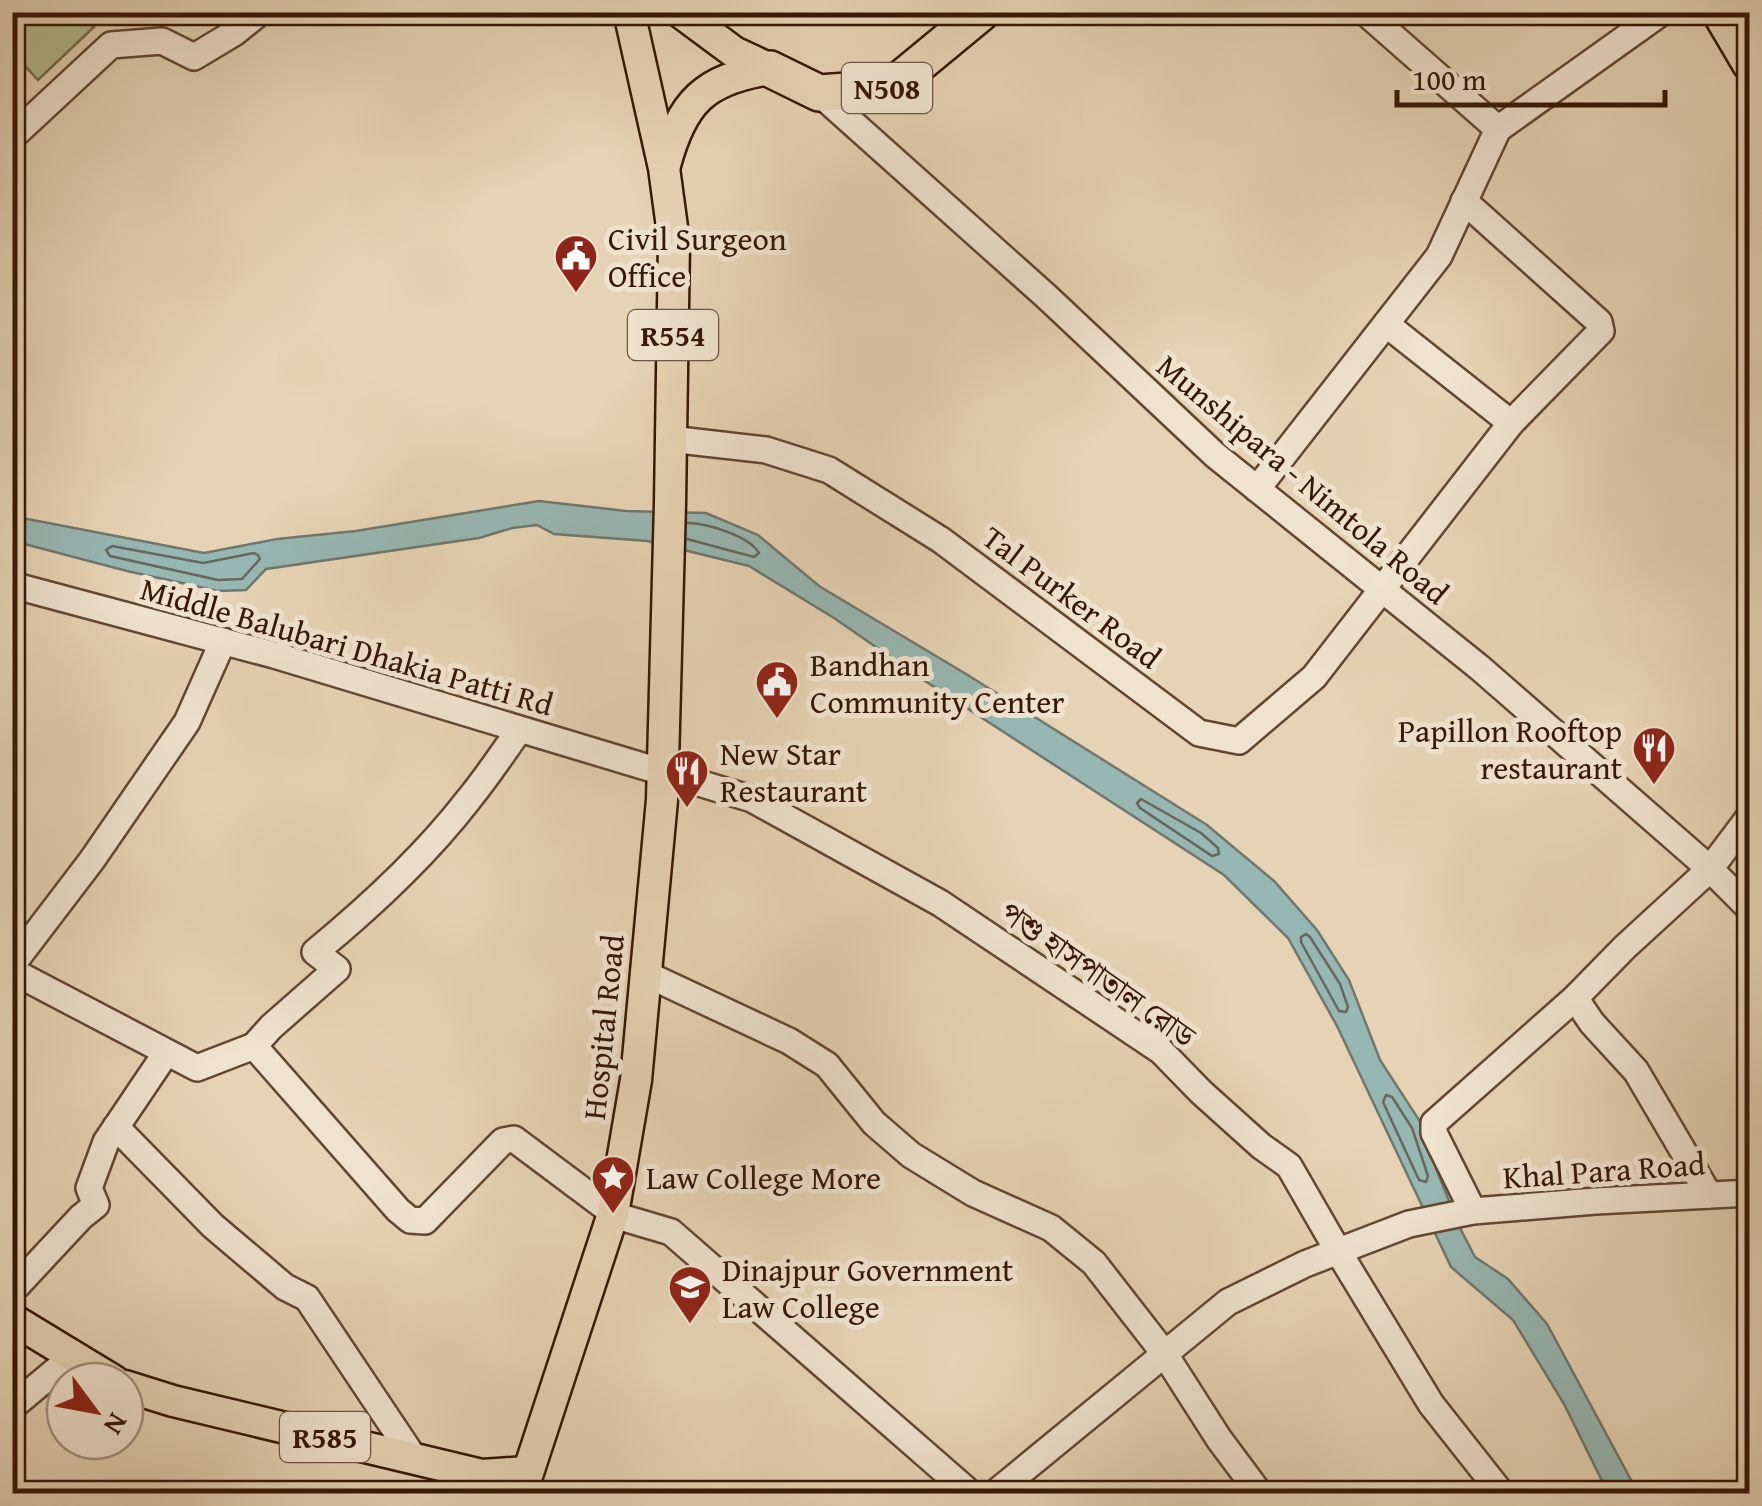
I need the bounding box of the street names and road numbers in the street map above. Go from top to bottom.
road number: N508 [842,63,932,113]
road number: R554 [628,310,718,360]
street label: Munshipara - Nimtola Road [1147,343,1459,615]
street label: Tal Purker Road [973,514,1171,680]
street label: Middle Balubari Dhakia Patti Rd [135,565,559,727]
street label: পশু হাসপাতাল রোড [991,889,1206,1060]
street label: Hospital Road [570,932,636,1122]
street label: Khal Para Road [1501,1139,1707,1201]
road number: R585 [280,1412,370,1462]

